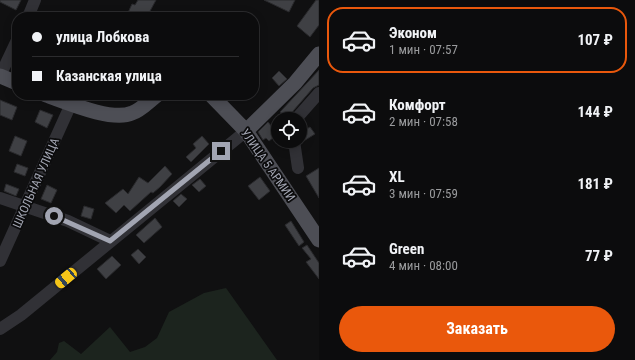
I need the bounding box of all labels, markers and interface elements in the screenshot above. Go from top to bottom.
icon: car [341,22,377,58]
text: Эконом [389,24,437,42]
text: улица Лобкова [56,28,149,46]
text: 107 ₽ [577,31,613,49]
text: 1 мин · 07:57 [389,42,458,57]
text: Казанская улица [56,67,162,85]
icon: car [341,94,377,130]
text: Комфорт [389,96,446,114]
text: 144 ₽ [577,103,613,121]
map controls [271,112,307,148]
button: locate [271,112,307,148]
text: 2 мин · 07:58 [389,114,458,129]
street label: УЛИЦА 5 АРМИИ [238,126,298,204]
street label: ШКОЛЬНАЯ УЛИЦА [10,136,62,230]
route end [212,142,230,160]
icon: car [341,166,377,202]
text: XL [389,168,405,186]
text: 181 ₽ [577,175,613,193]
text: 3 мин · 07:59 [389,186,458,201]
route start [45,207,63,225]
icon: car [341,238,377,274]
text: Green [389,240,424,258]
text: 77 ₽ [585,247,613,265]
text: 4 мин · 08:00 [389,258,458,273]
car [53,266,79,290]
button: Заказать [339,306,615,352]

